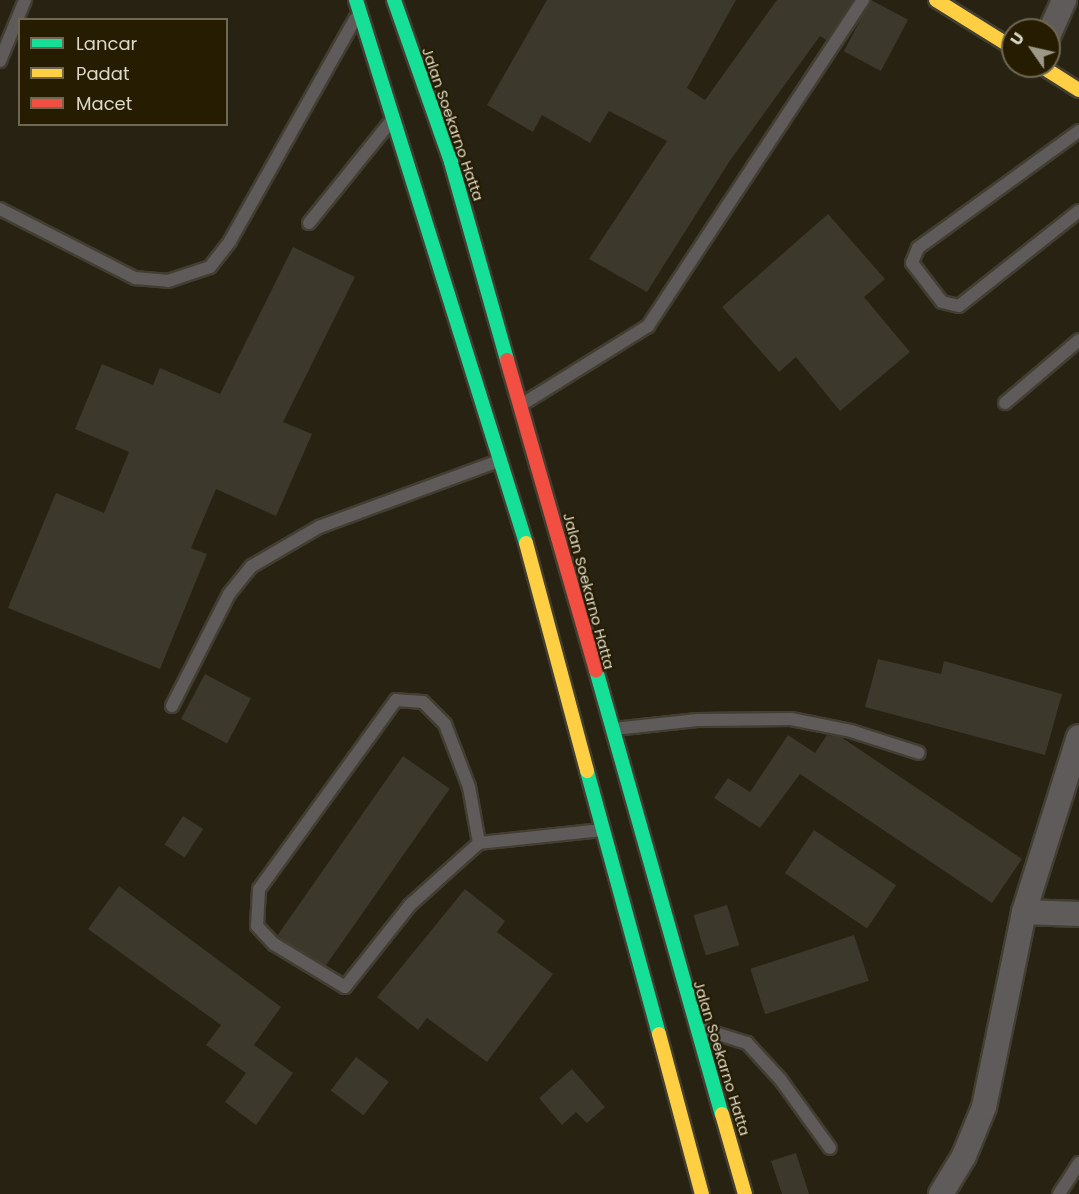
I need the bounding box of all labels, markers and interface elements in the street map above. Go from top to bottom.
legend [18,18,228,126]
north arrow [1001,18,1061,78]
text: U [1005,28,1030,50]
text: Lancar [76,31,137,56]
street label: Jalan Soekarno Hatta [418,45,488,203]
text: Padat [76,61,129,86]
text: Macet [76,91,132,116]
street label: Jalan Soekarno Hatta [559,511,619,671]
street label: Jalan Soekarno Hatta [690,978,754,1138]

